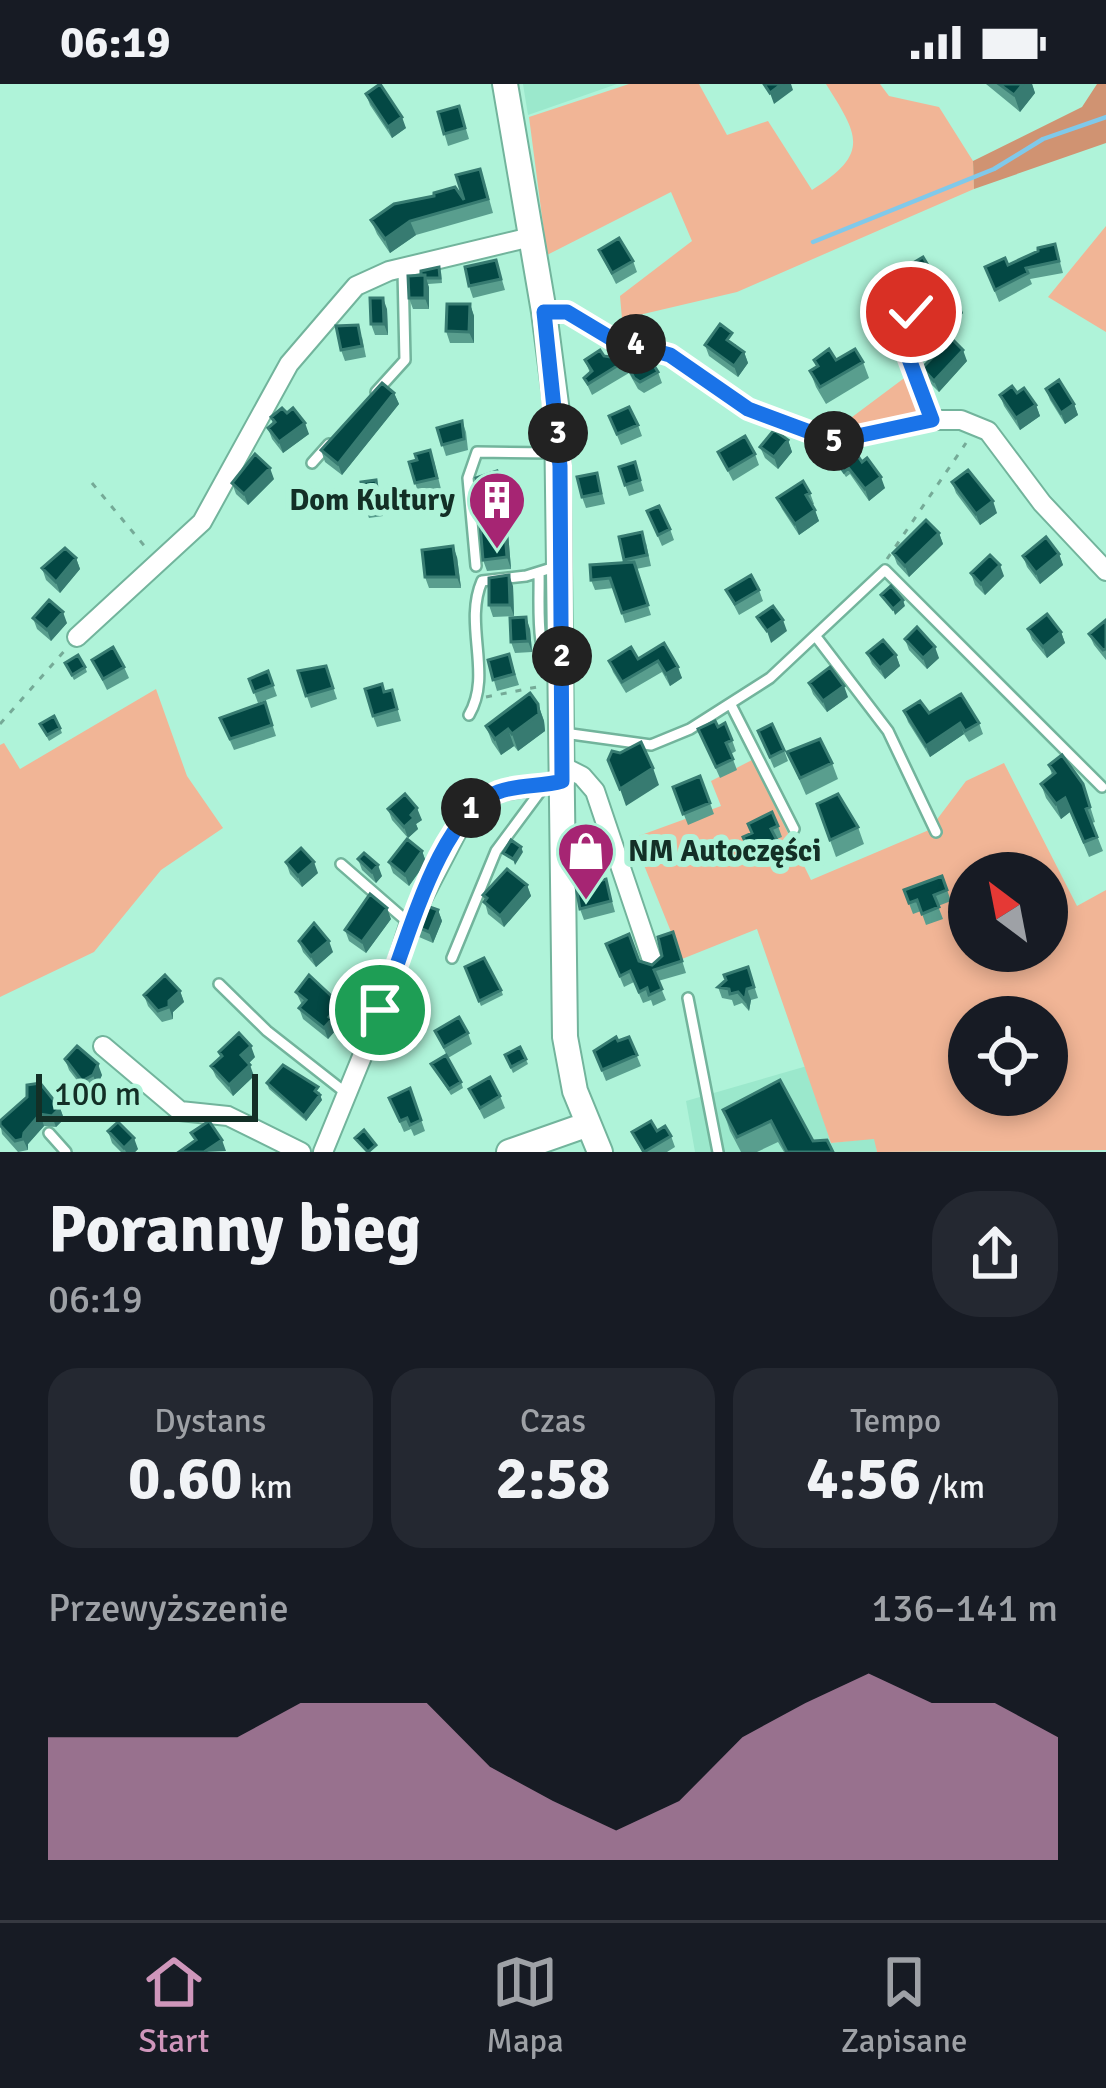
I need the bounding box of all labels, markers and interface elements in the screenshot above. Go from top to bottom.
text: 06:19 [60,15,170,70]
pin [860,261,962,363]
icon: check [878,279,944,345]
pin: 4 [606,314,666,374]
text: 4 [627,323,645,364]
pin: 3 [528,403,588,463]
pin: 5 [804,411,864,471]
text: 3 [549,412,567,453]
text: 5 [825,420,843,461]
building icon: Dom Kultury [466,469,528,551]
place label: Dom Kultury [289,482,455,519]
pin: 2 [532,626,592,686]
text: 2 [553,635,571,676]
pin: 1 [441,778,501,838]
text: 1 [462,787,480,828]
shop icon: NM Autoczęści [555,820,617,902]
place label: NM Autoczęści [628,833,821,870]
north arrow [948,852,1068,972]
map controls [948,852,1068,1116]
pin [329,959,431,1061]
icon: arrive [347,977,413,1043]
button: locate [948,996,1068,1116]
scale bar [36,1068,258,1121]
text: 100 m [54,1074,141,1115]
text: Poranny bieg [48,1189,421,1270]
button: share [932,1191,1058,1317]
text: 06:19 [48,1275,143,1323]
text: Dystans [154,1401,266,1442]
text: Czas [520,1401,586,1442]
text: Tempo [850,1401,941,1442]
text: 0.60 [128,1442,242,1516]
text: 2:58 [496,1442,610,1516]
text: 4:56 [806,1442,921,1516]
text: km [242,1467,293,1508]
text: /km [921,1467,985,1508]
text: Przewyższenie [48,1584,289,1632]
text: 136–141 m [871,1584,1058,1632]
tab: Start [138,1949,209,2062]
tab: Mapa [486,1949,564,2062]
tab: Zapisane [841,1949,968,2062]

